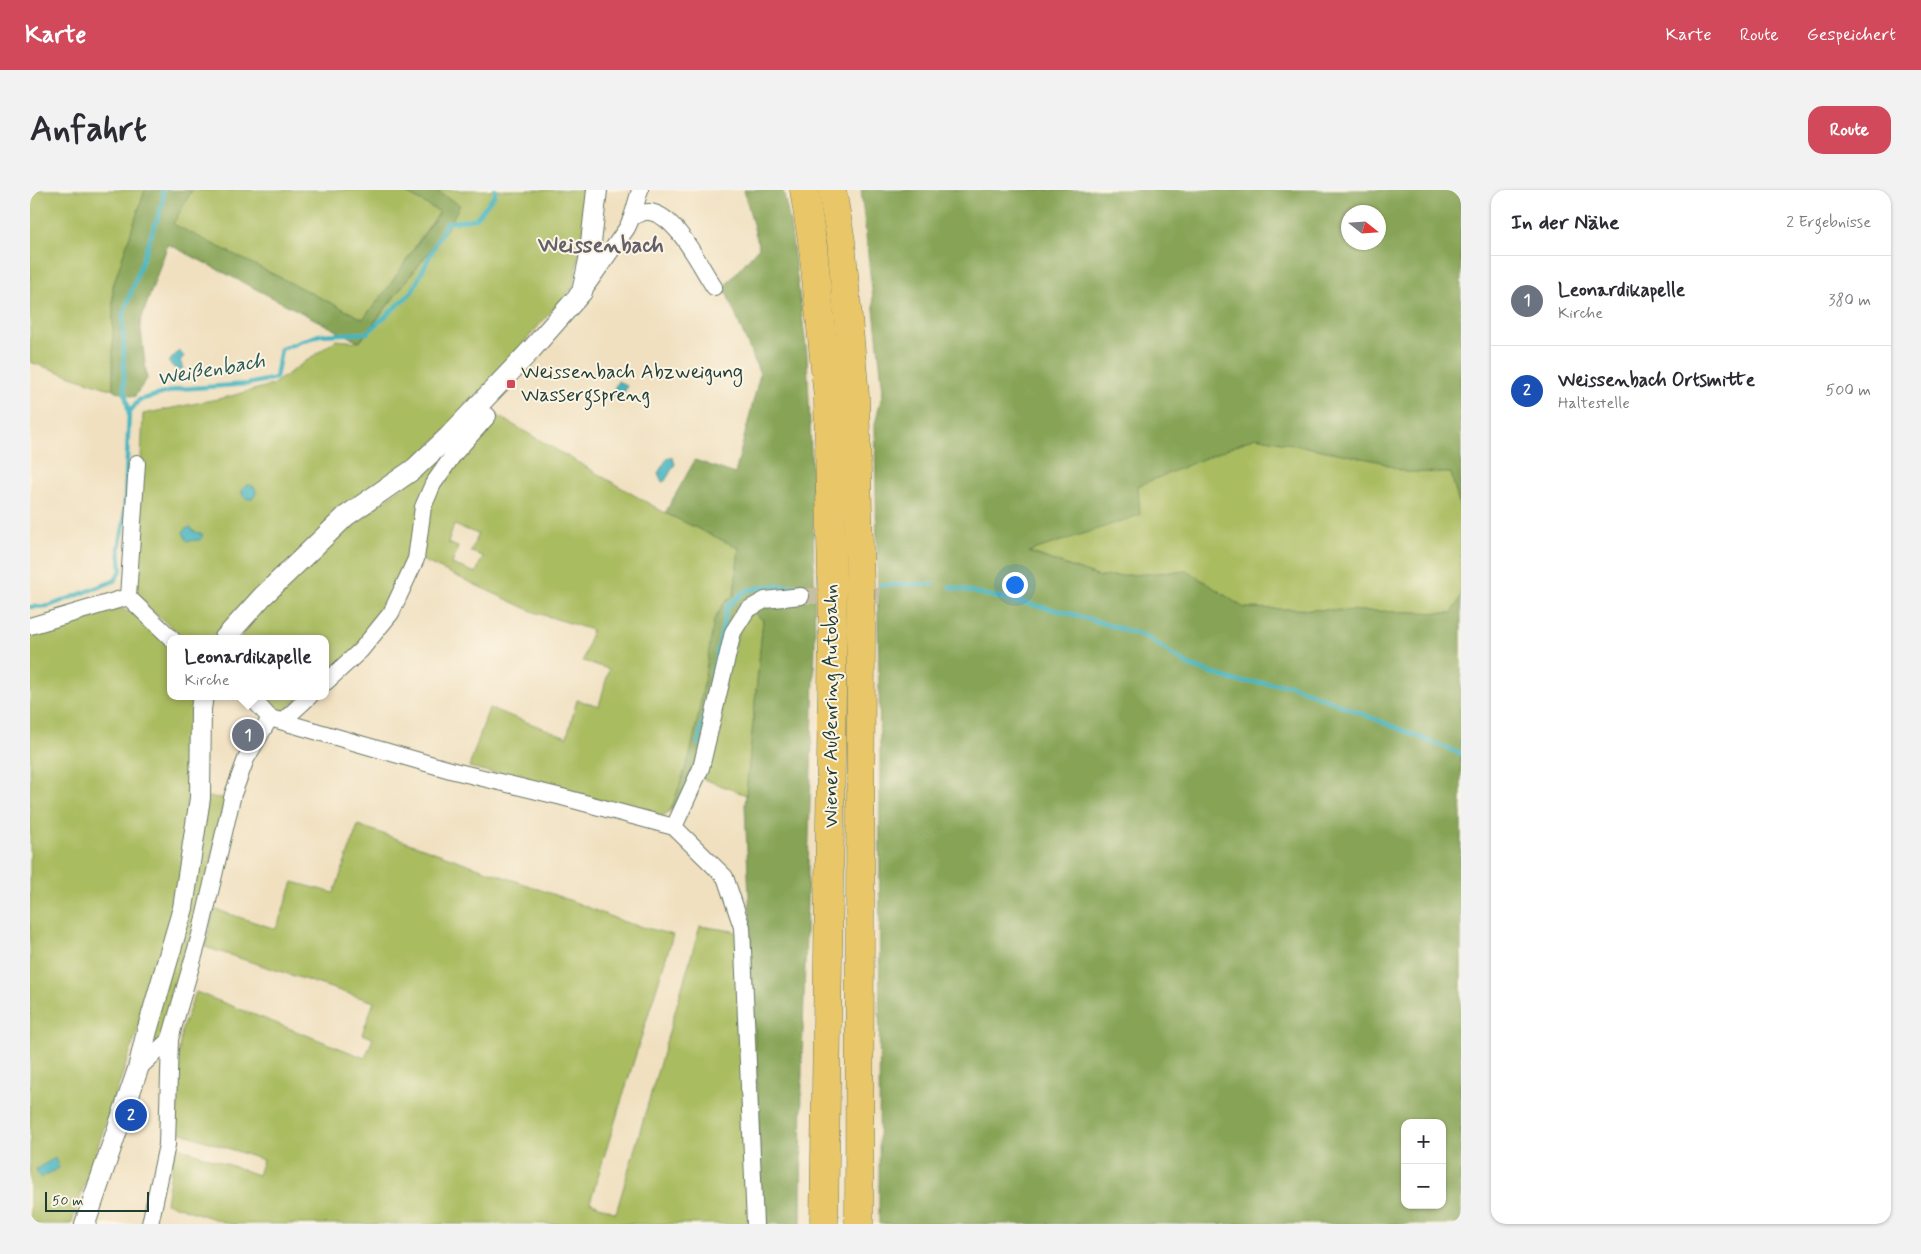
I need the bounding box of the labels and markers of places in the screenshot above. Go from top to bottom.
place label: Weissenbach Abzweigung Wassergspreng [521,359,743,411]
marker: Weissenbach Abzweigung Wassergspreng [505,378,517,390]
pin: 1 [232,716,264,754]
pin: 2 [115,1096,147,1134]

